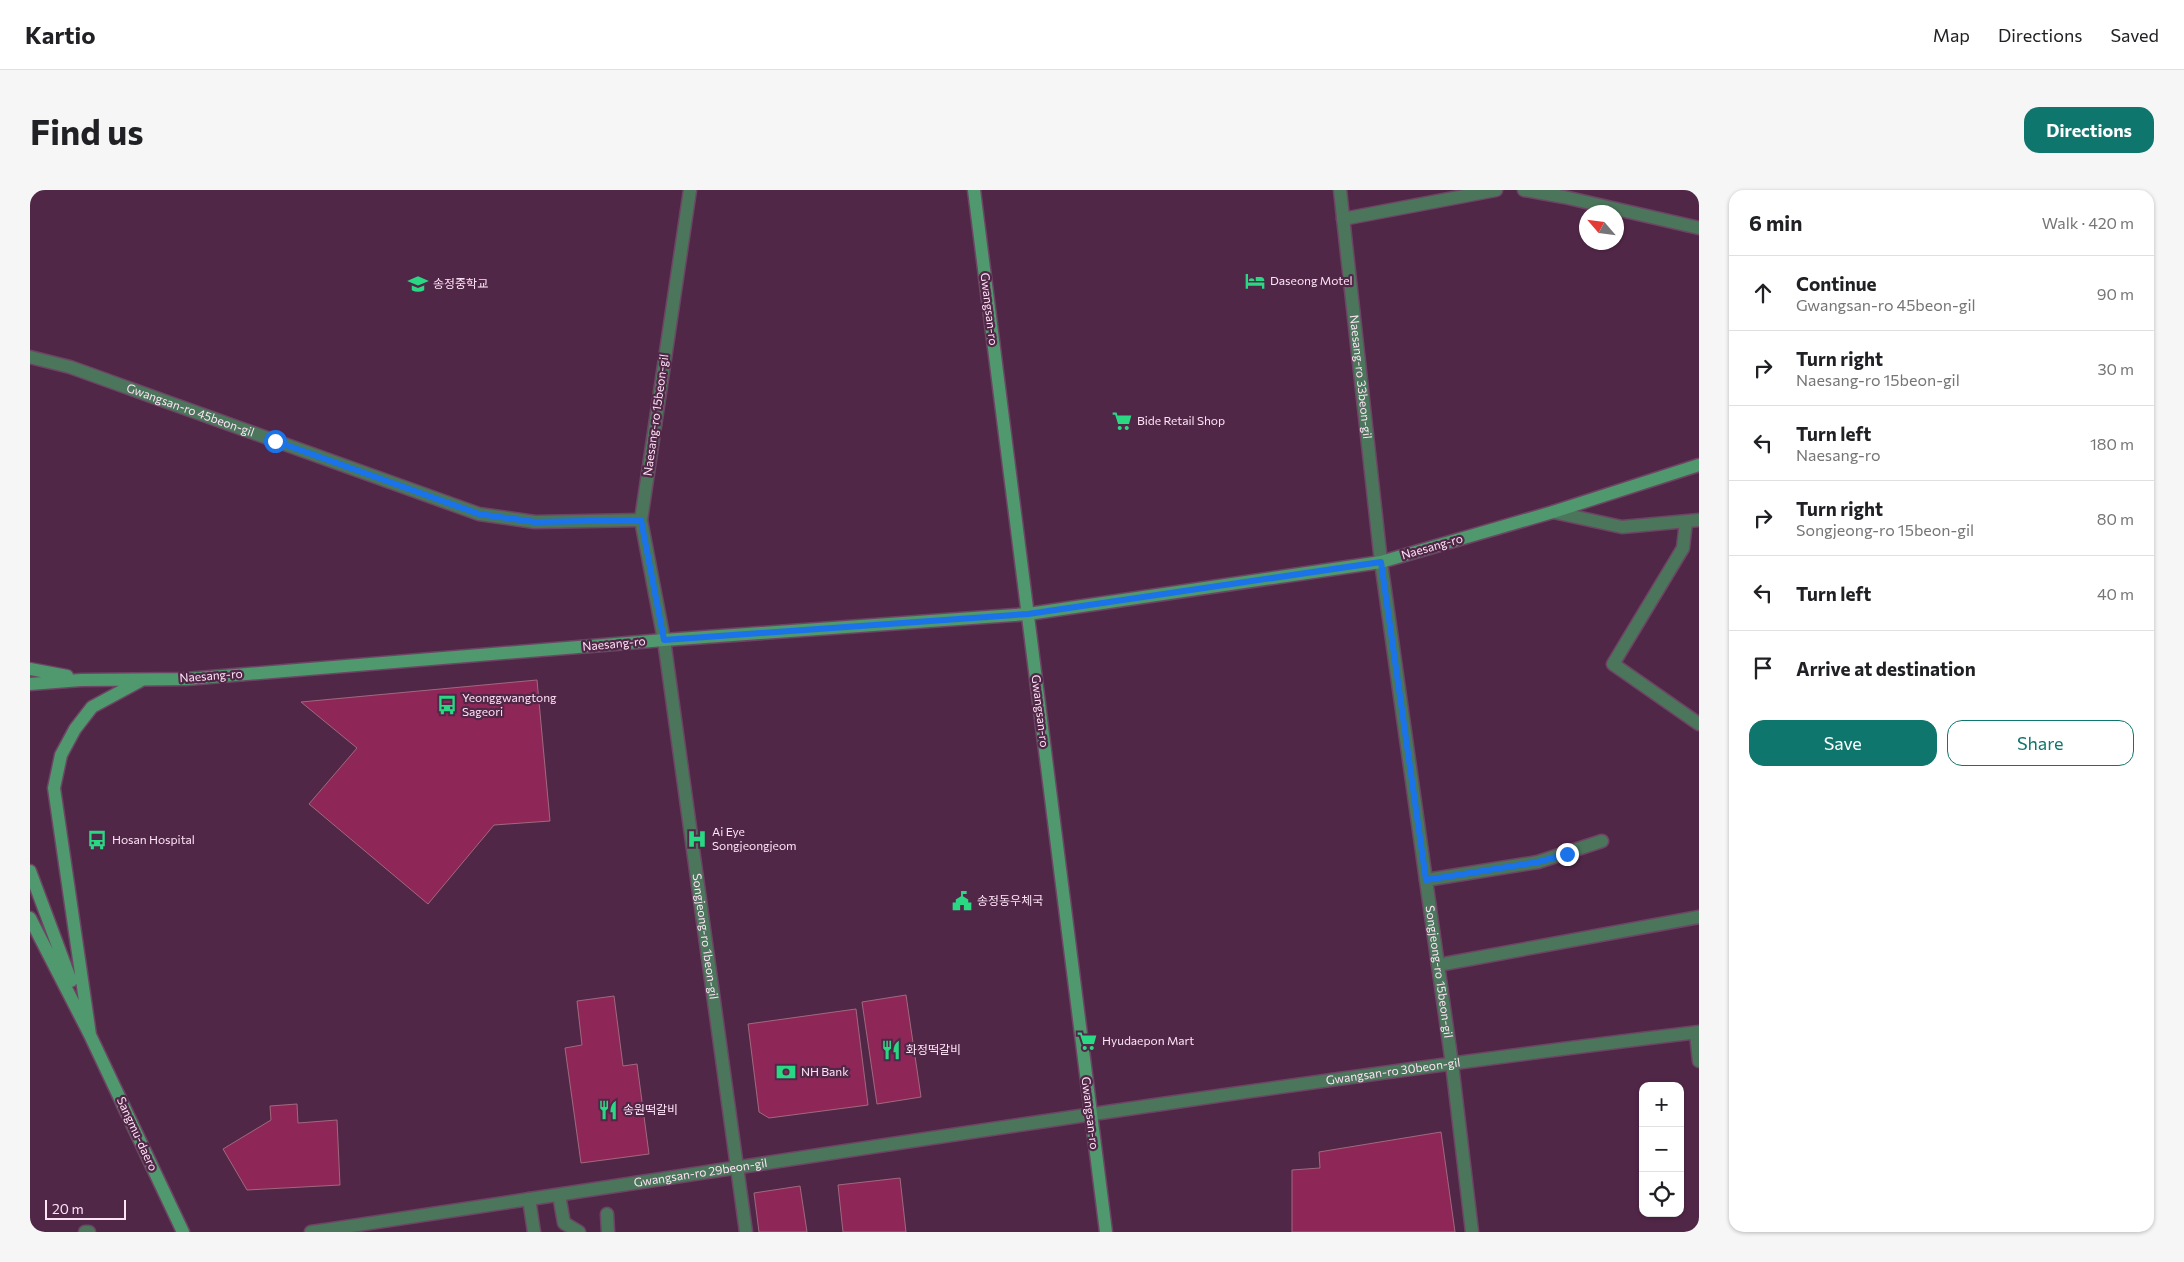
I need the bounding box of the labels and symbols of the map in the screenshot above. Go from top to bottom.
north arrow [1579,205,1624,250]
hotel icon: Daseong Motel [1244,270,1266,292]
street label: Gwangsan-ro [979,272,1001,346]
school or university icon: 송정중학교 [407,273,429,295]
place label: Daseong Motel [1270,273,1353,287]
place label: 송정중학교 [433,276,488,290]
street label: Naesang-ro 33beon-gil [1348,314,1375,439]
street label: Naesang-ro 15beon-gil [640,353,670,477]
street label: Gwangsan-ro 45beon-gil [125,380,256,439]
supermarket icon: Bide Retail Shop [1111,410,1133,432]
place label: Bide Retail Shop [1137,413,1225,427]
route start [264,430,287,453]
street label: Naesang-ro [1399,531,1464,561]
street label: Naesang-ro [582,633,646,653]
street label: Naesang-ro [179,666,243,684]
street label: Gwangsan-ro [1030,674,1052,748]
place label: Yeonggwangtong Sageori [462,690,557,718]
bus stop icon: Yeonggwangtong Sageori [436,694,458,716]
place label: Ai Eye Songjeongjeom [712,824,797,852]
hospital icon: Ai Eye Songjeongjeom [686,828,708,850]
bus stop icon: Hosan Hospital [86,829,108,851]
place label: Hosan Hospital [112,832,195,846]
route end [1556,843,1579,866]
street label: Songjeong-ro 1beon-gil [690,872,722,1000]
public building icon: 송정동우체국 [951,890,973,912]
place label: 송정동우체국 [977,893,1043,907]
street label: Songjeong-ro 15beon-gil [1424,904,1456,1039]
supermarket icon: Hyudaepon Mart [1076,1030,1098,1052]
place label: Hyudaepon Mart [1102,1033,1194,1047]
restaurant icon: 화정떡갈비 [880,1039,902,1061]
place label: 화정떡갈비 [906,1042,961,1056]
street label: Gwangsan-ro 30beon-gil [1325,1054,1461,1087]
bank icon: NH Bank [775,1061,797,1083]
place label: NH Bank [801,1064,849,1078]
street label: Gwangsan-ro [1080,1076,1102,1150]
street label: Sangmu-daero [115,1094,161,1173]
restaurant icon: 송원떡갈비 [597,1099,619,1121]
place label: 송원떡갈비 [623,1102,678,1116]
street label: Gwangsan-ro 29beon-gil [633,1155,768,1189]
scale bar [45,1197,126,1220]

